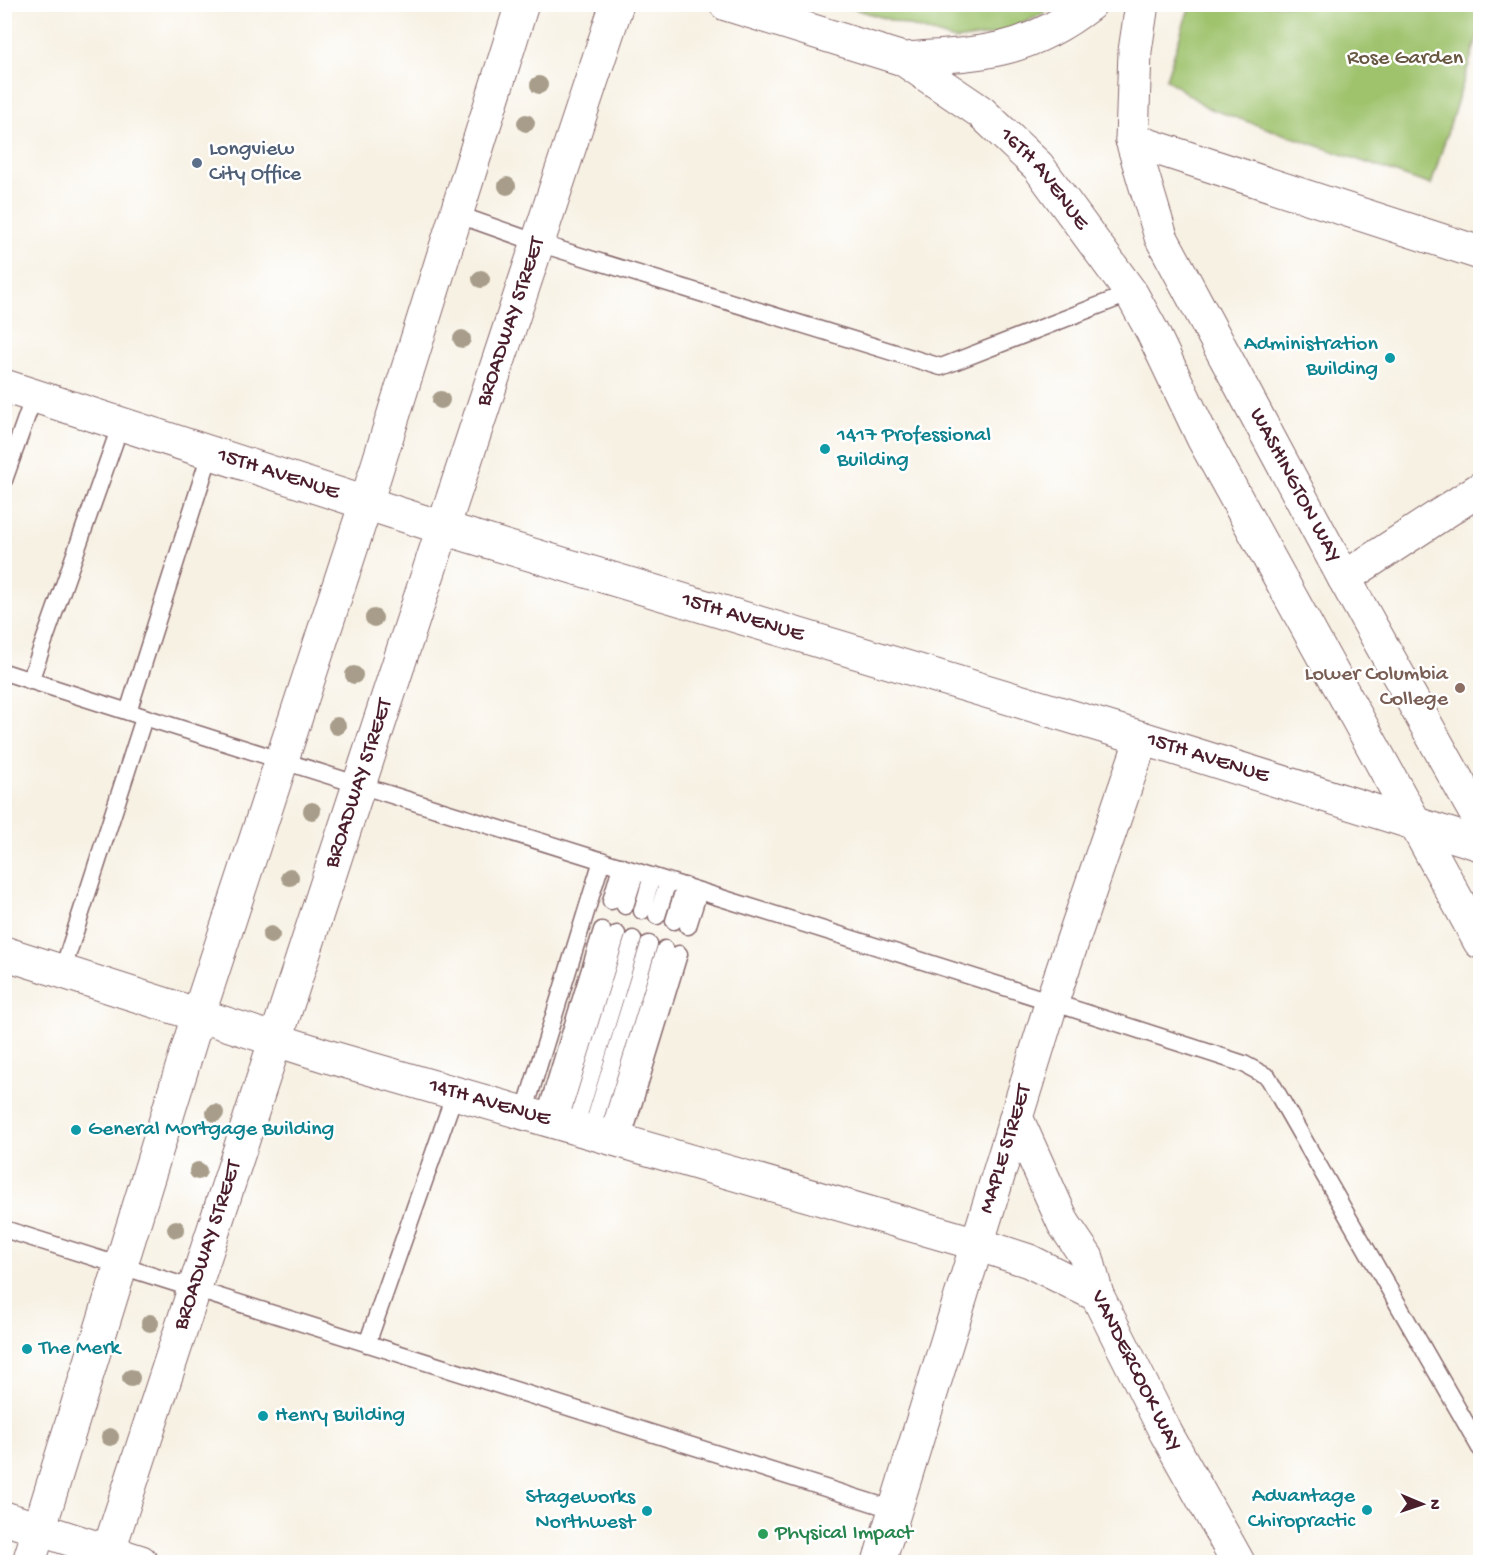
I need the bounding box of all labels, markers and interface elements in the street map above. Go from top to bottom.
park label: Rose Garden [1347,46,1464,72]
street label: 16TH AVENUE [993,122,1095,237]
place label: Longview City Office [209,137,302,188]
marker: Longview City Office [190,156,204,170]
street label: BROADWAY STREET [471,233,552,411]
place label: Administration Building [1244,332,1379,383]
marker: Administration Building [1383,351,1397,365]
street label: WASHINGTON WAY [1242,404,1346,567]
place label: 1417 Professional Building [836,423,991,474]
street label: 15TH AVENUE [213,442,343,507]
marker: 1417 Professional Building [818,442,832,456]
street label: 15TH AVENUE [677,587,808,649]
place label: Lower Columbia College [1304,662,1449,713]
marker: Lower Columbia College [1453,681,1467,695]
street label: BROADWAY STREET [319,694,400,872]
street label: 15TH AVENUE [1142,727,1273,790]
street label: 14TH AVENUE [425,1073,554,1133]
street label: MAPLE STREET [974,1080,1039,1217]
place label: General Mortgage Building [88,1117,334,1143]
marker: General Mortgage Building [69,1123,83,1137]
street label: BROADWAY STREET [168,1156,249,1334]
street label: VANDERCOOK WAY [1084,1286,1187,1456]
place label: The Merk [37,1336,122,1362]
marker: The Merk [20,1342,34,1356]
place label: Henry Building [275,1403,405,1429]
marker: Henry Building [256,1409,270,1423]
north arrow [1392,1474,1452,1534]
place label: Advantage Chiropractic [1248,1484,1357,1535]
place label: Stageworks Northwest [526,1485,637,1536]
text: N [1424,1499,1443,1511]
marker: Advantage Chiropractic [1360,1503,1374,1517]
marker: Stageworks Northwest [640,1504,654,1518]
place label: Physical Impact [774,1521,915,1547]
marker: Physical Impact [756,1527,770,1541]

